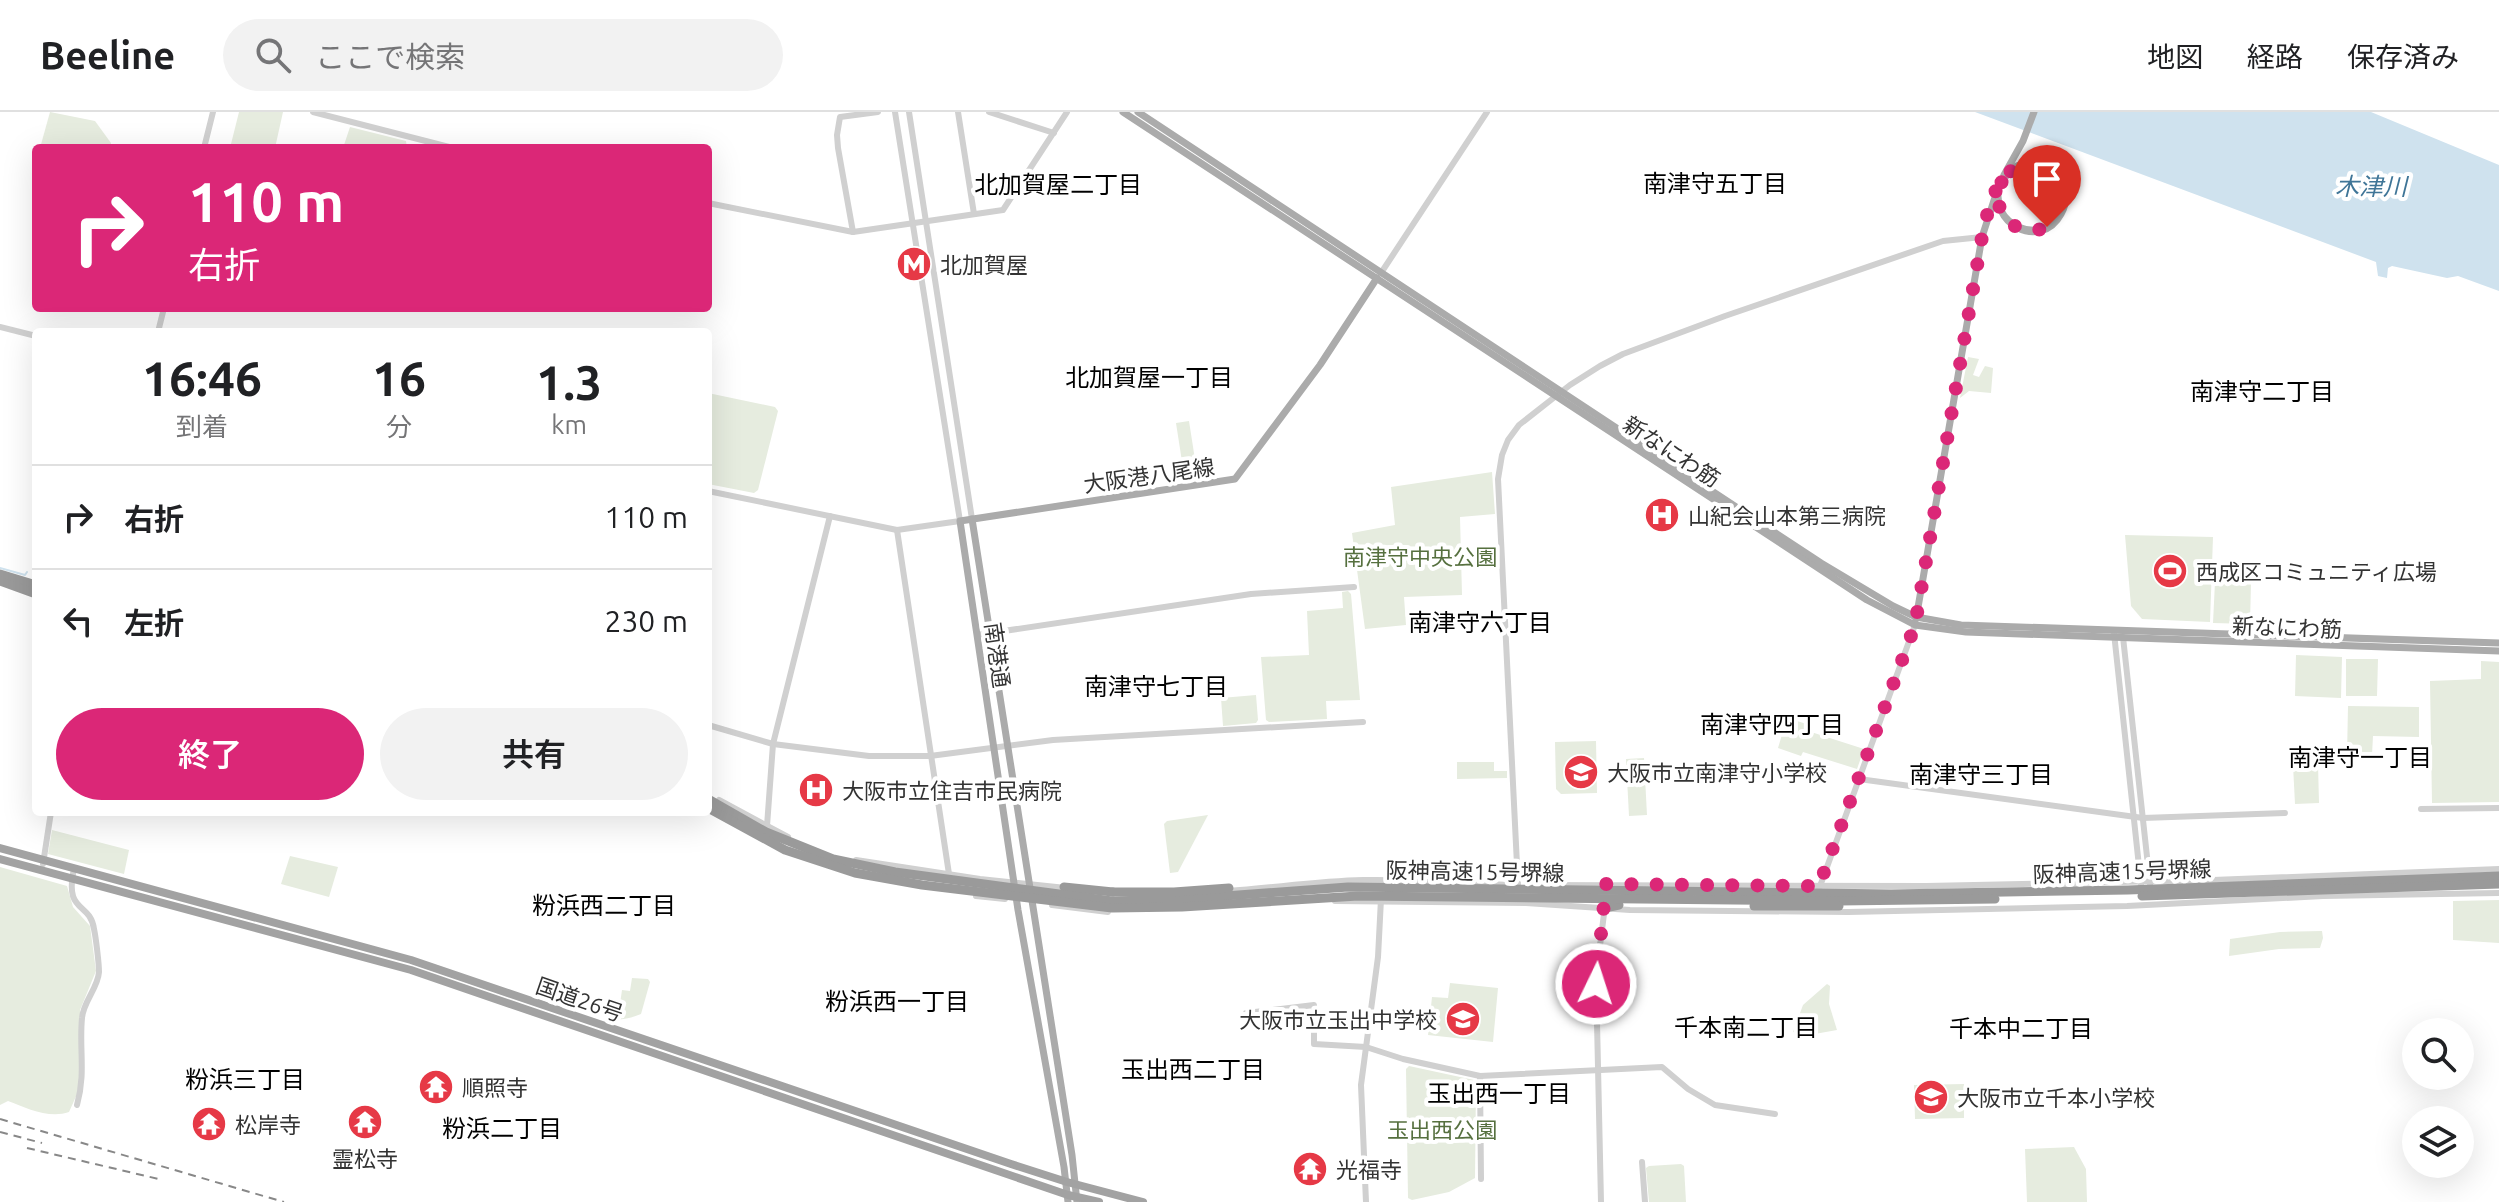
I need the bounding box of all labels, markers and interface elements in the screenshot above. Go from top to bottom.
search box [223,19,783,91]
icon: search [251,33,295,77]
text: Beeline [40,34,175,76]
text: ここで検索 [315,40,465,74]
text: 地図 [2147,41,2203,72]
text: 経路 [2247,41,2303,72]
text: 保存済み [2347,41,2459,72]
pin [2013,145,2081,227]
icon: arrive [2025,157,2069,201]
text: 110 m [188,170,344,233]
district label: 南津守五丁目 [1643,170,1787,197]
district label: 北加賀屋二丁目 [974,171,1142,198]
water label: 木津川 [2335,173,2410,200]
icon: right [56,176,160,280]
text: 右折 [188,244,260,285]
metro station icon: 北加賀屋 [895,245,933,283]
place label: 北加賀屋 [940,252,1028,277]
text: 16:46 [142,351,262,405]
text: 16 [372,351,426,405]
text: 1.3 [536,355,602,409]
district label: 北加賀屋一丁目 [1065,364,1233,391]
district label: 南津守二丁目 [2190,378,2334,405]
text: km [551,410,587,439]
street label: 新なにわ筋 [1619,411,1725,491]
text: 到着 [176,412,228,441]
text: 分 [386,412,412,441]
street label: 大阪港八尾線 [1082,453,1216,497]
icon: right [56,495,100,539]
hospital icon: 山紀会山本第三病院 [1643,496,1681,534]
text: 110 m [604,500,688,534]
text: 右折 [124,502,184,536]
place label: 山紀会山本第三病院 [1688,503,1886,528]
park label: 南津守中央公園 [1343,544,1497,569]
sports icon: 西成区コミュニティ広場 [2151,552,2189,590]
place label: 西成区コミュニティ広場 [2196,559,2437,584]
icon: left [56,599,100,643]
text: 230 m [604,604,688,638]
text: 左折 [124,606,184,640]
district label: 南津守六丁目 [1408,609,1552,636]
street label: 新なにわ筋 [2232,613,2342,641]
street label: 南港通 [981,621,1015,689]
district label: 南津守七丁目 [1084,673,1228,700]
button: 終了 [56,708,364,800]
button: 共有 [380,708,688,800]
district label: 南津守四丁目 [1700,711,1844,738]
district label: 南津守一丁目 [2288,744,2432,771]
school or university icon: 大阪市立南津守小学校 [1562,753,1600,791]
place label: 大阪市立南津守小学校 [1607,760,1827,785]
district label: 南津守三丁目 [1909,761,2053,788]
hospital icon: 大阪市立住吉市民病院 [797,771,835,809]
place label: 大阪市立住吉市民病院 [842,778,1062,803]
street label: 阪神高速15号堺線 [2032,855,2212,887]
street label: 阪神高速15号堺線 [1385,857,1565,885]
district label: 粉浜西二丁目 [532,892,676,919]
position arrow [1554,942,1638,1026]
street label: 国道26号 [533,972,627,1026]
district label: 粉浜西一丁目 [825,988,969,1015]
school or university icon: 大阪市立玉出中学校 [1444,1000,1482,1038]
place label: 大阪市立玉出中学校 [1239,1007,1437,1032]
district label: 千本南二丁目 [1674,1014,1818,1041]
district label: 千本中二丁目 [1949,1015,2093,1042]
map controls [2402,1018,2474,1178]
button: search [2402,1018,2474,1090]
district label: 玉出西二丁目 [1121,1056,1265,1083]
district label: 粉浜三丁目 [185,1066,305,1093]
temple icon: 順照寺 [417,1068,455,1106]
place label: 順照寺 [462,1075,528,1100]
school or university icon: 大阪市立千本小学校 [1912,1078,1950,1116]
district label: 玉出西一丁目 [1427,1080,1571,1107]
place label: 大阪市立千本小学校 [1957,1085,2155,1110]
temple icon: 霊松寺 [346,1103,384,1141]
temple icon: 松岸寺 [190,1105,228,1143]
button: layers [2402,1106,2474,1178]
place label: 松岸寺 [235,1112,301,1137]
district label: 粉浜二丁目 [442,1115,562,1142]
park label: 玉出西公園 [1387,1117,1497,1142]
place label: 霊松寺 [332,1146,398,1171]
temple icon: 光福寺 [1291,1150,1329,1188]
place label: 光福寺 [1336,1157,1402,1182]

